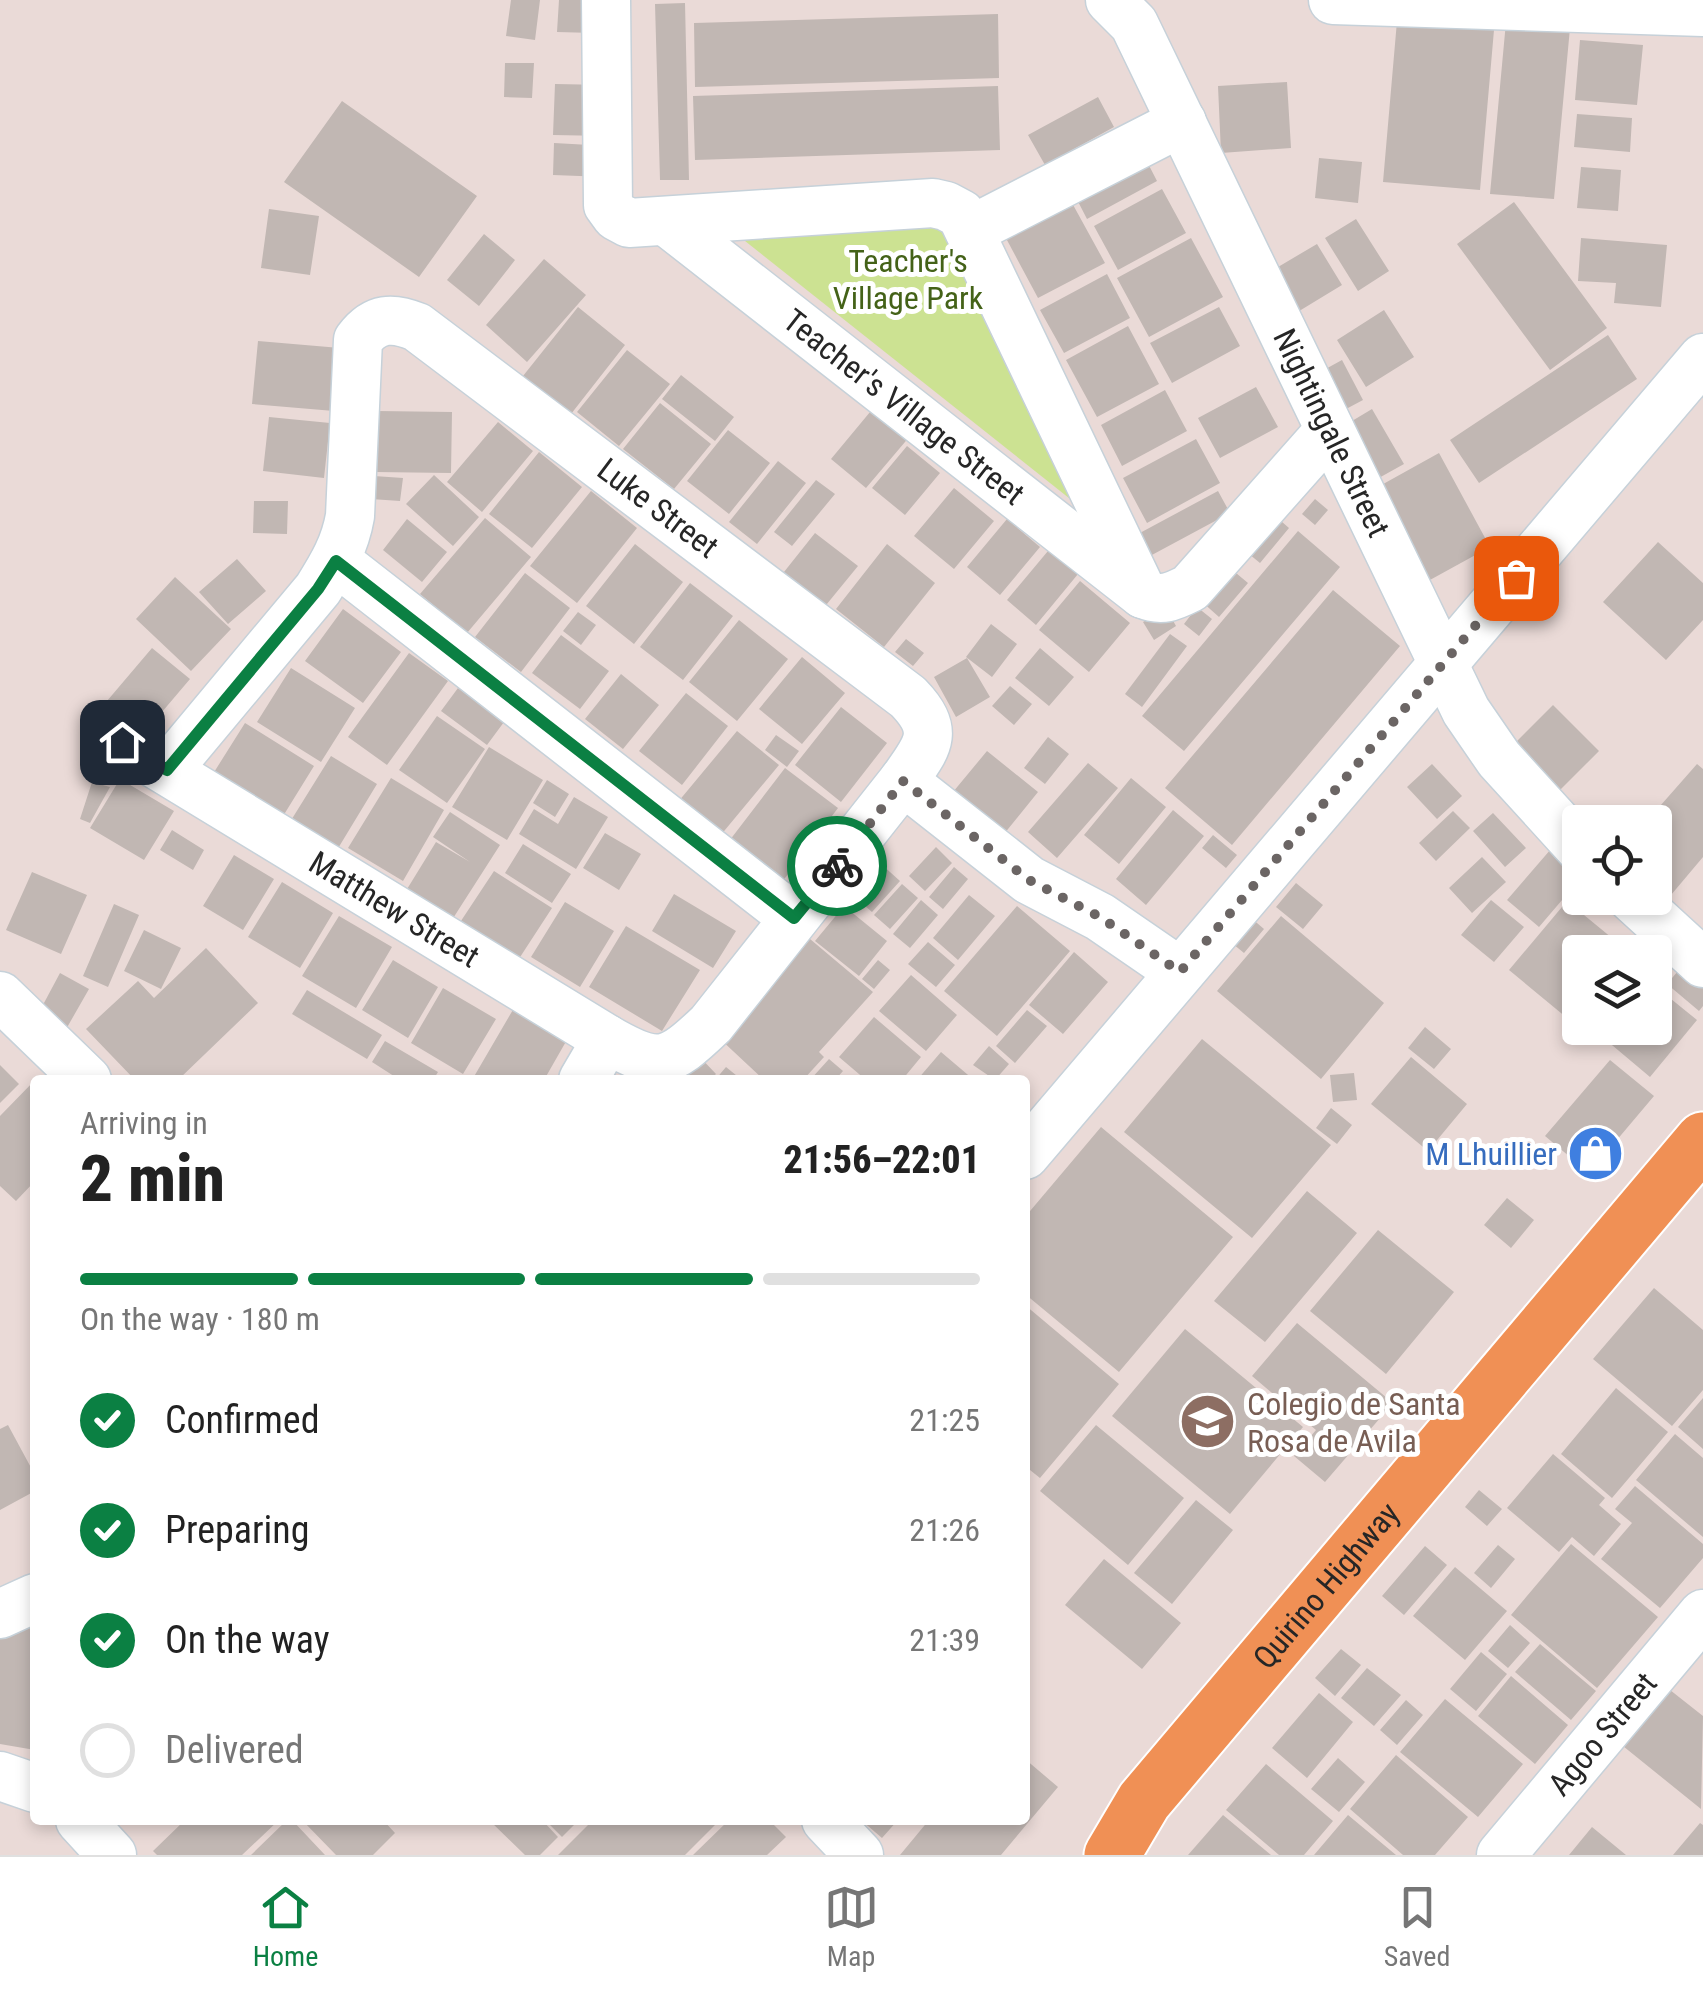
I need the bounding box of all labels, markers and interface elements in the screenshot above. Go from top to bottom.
park label: Teacher's Village Park [833,242,984,317]
street label: Teacher's Village Street [776,301,1032,513]
street label: Nightingale Street [1265,323,1398,543]
street label: Luke Street [590,450,726,566]
pin [1474,536,1559,621]
icon: bag [1489,551,1544,606]
pin [80,700,165,785]
icon: home [95,715,150,770]
map controls [1562,805,1672,1045]
button: locate [1562,805,1672,915]
courier [787,816,887,916]
icon: bike [810,839,865,894]
street label: Matthew Street [302,843,486,976]
button: layers [1562,935,1672,1045]
text: Arriving in [80,1104,208,1142]
shop icon: M Lhuillier [1566,1124,1626,1184]
place label: M Lhuillier [1425,1135,1557,1173]
text: 21:56–22:01 [783,1138,980,1182]
text: 2 min [80,1141,225,1217]
text: On the way · 180 m [80,1300,320,1338]
place label: Colegio de Santa Rosa de Avila [1247,1385,1461,1460]
school or university icon: Colegio de Santa Rosa de Avila [1178,1392,1238,1452]
icon: check [80,1393,135,1448]
text: Confirmed [165,1398,320,1442]
text: 21:25 [909,1401,980,1439]
street label: Quirino Highway [1245,1495,1407,1676]
icon: check [80,1503,135,1558]
text: Preparing [165,1508,310,1552]
text: 21:26 [909,1511,980,1549]
icon: check [80,1613,135,1668]
text: On the way [165,1618,330,1662]
text: 21:39 [909,1621,980,1659]
street label: Agoo Street [1540,1665,1665,1803]
text: Delivered [165,1728,304,1772]
tab: Home [253,1880,318,1973]
tab: Map [824,1880,879,1973]
tab: Saved [1384,1880,1450,1973]

